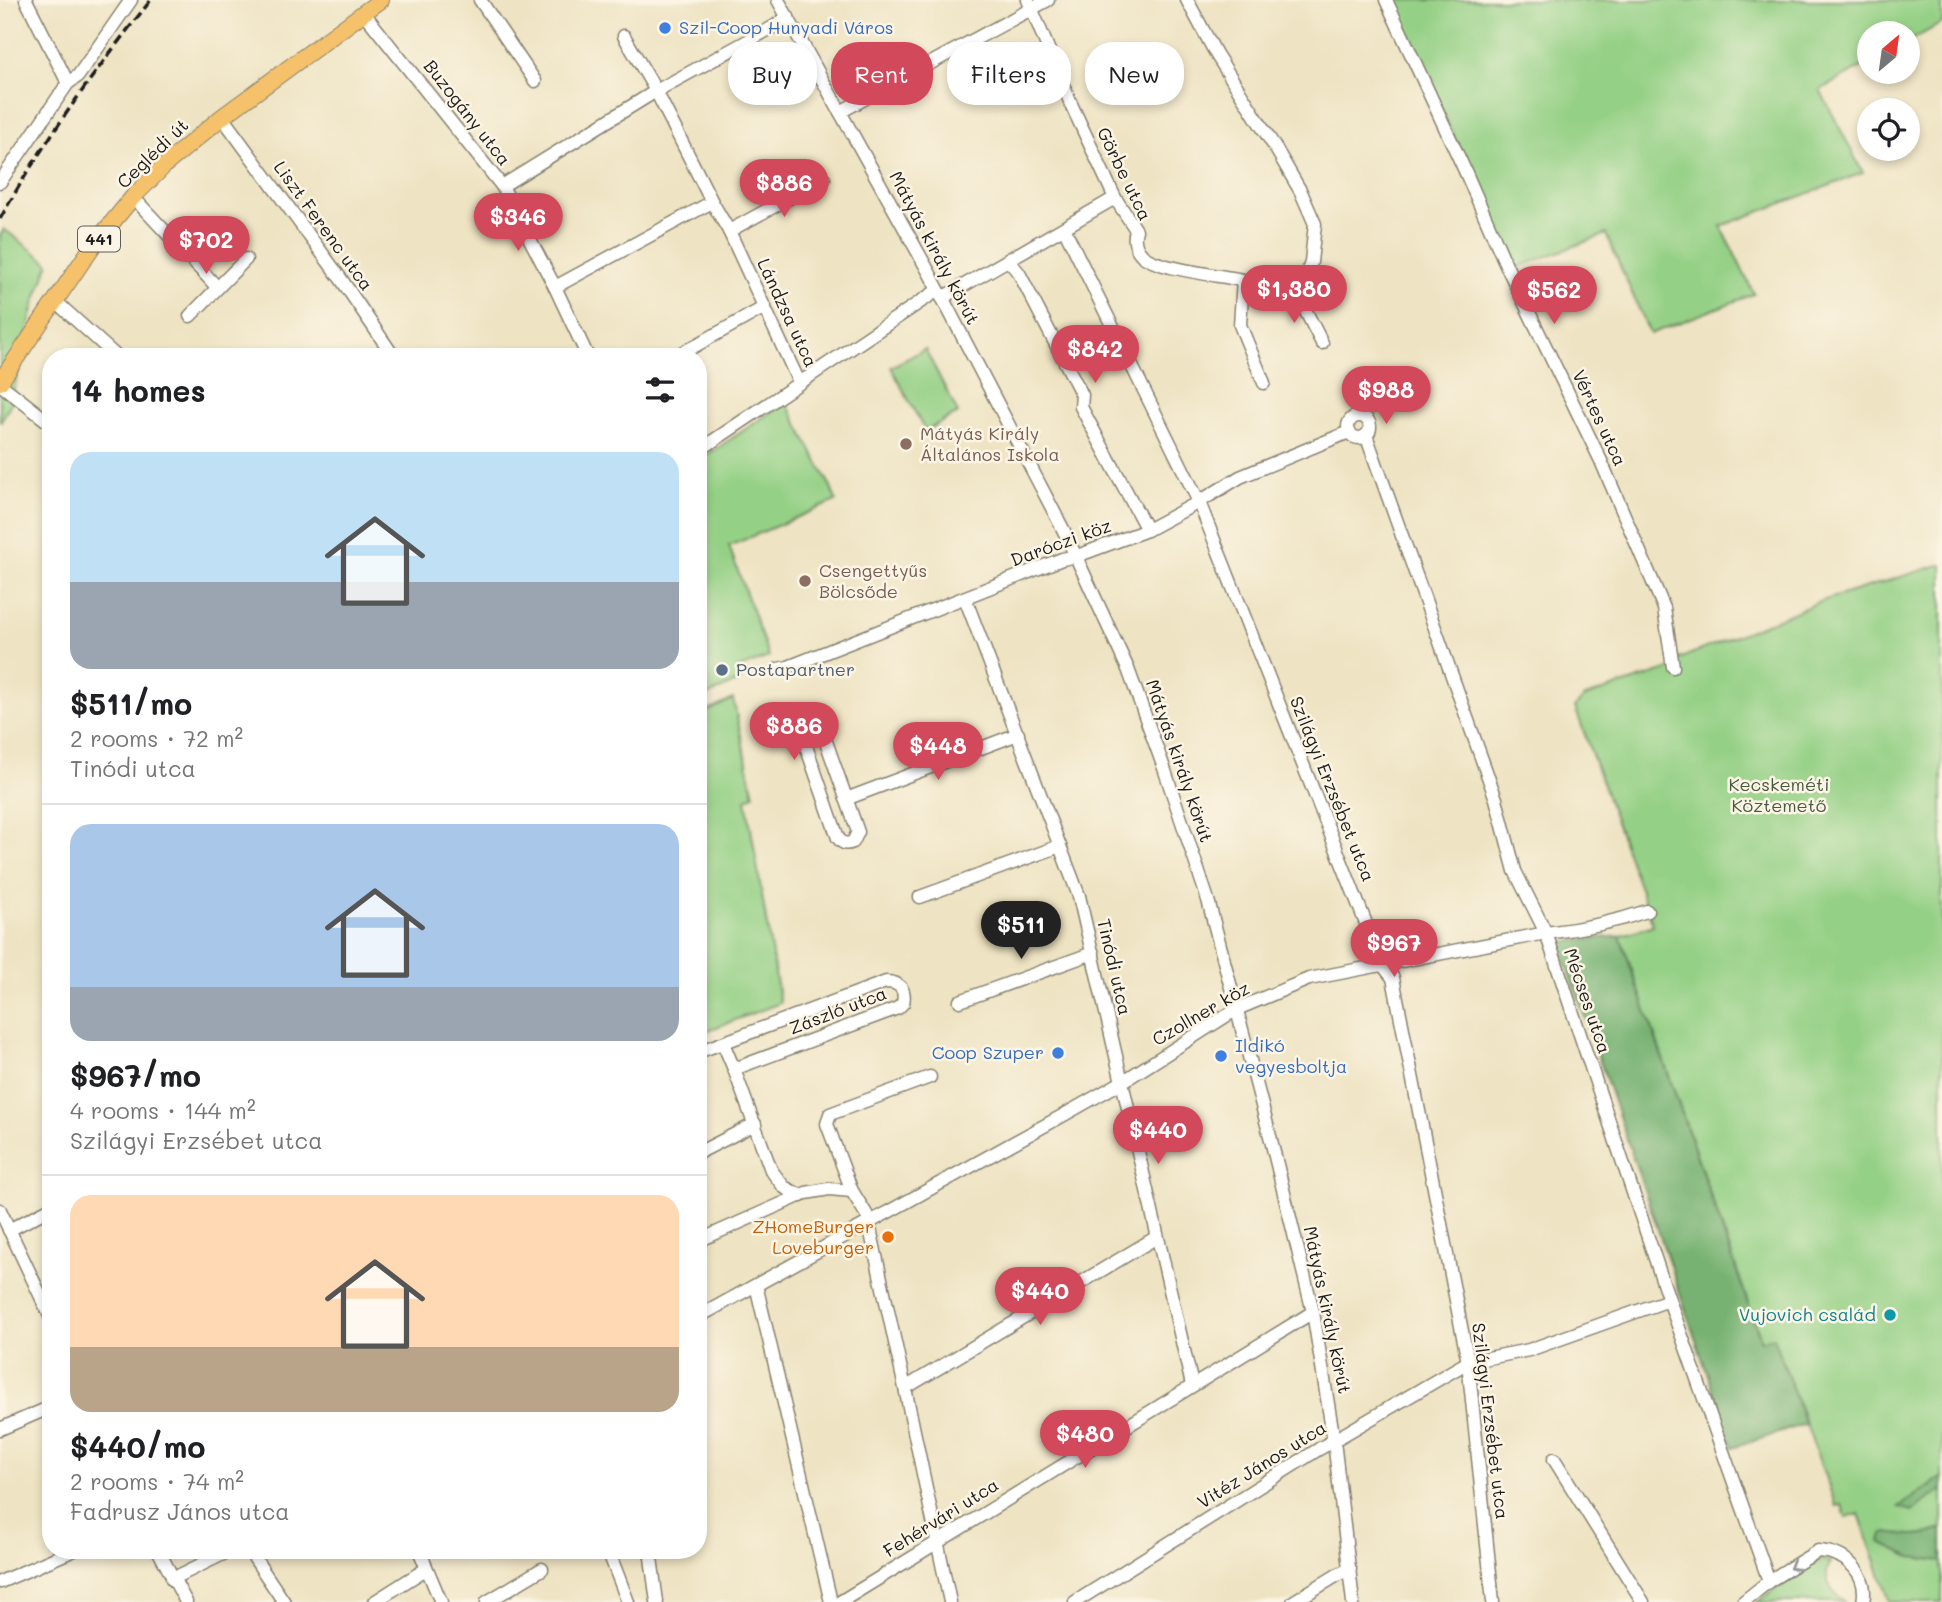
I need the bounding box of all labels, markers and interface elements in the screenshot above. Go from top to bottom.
place label: Szil-Coop Hunyadi Város [679,15,894,39]
marker: Szil-Coop Hunyadi Város [657,20,673,36]
north arrow [1857,21,1920,84]
map controls [1857,21,1920,161]
chip: Buy [728,42,817,105]
chip: Rent [831,42,933,105]
chip: Filters [947,42,1071,105]
chip: New [1085,42,1184,105]
street label: Buzogány utca [419,55,517,170]
button: locate [1857,98,1920,161]
street label: Ceglédi út [111,113,193,193]
street label: Görbe utca [1092,123,1158,224]
street label: Liszt Ferenc utca [269,156,379,295]
pin: $886 [743,160,825,219]
text: $886 [756,167,812,197]
street label: Mátyás király körút [884,167,986,328]
pin: $346 [477,194,559,253]
text: $346 [490,201,546,231]
pin: $702 [165,216,247,276]
text: $702 [179,224,233,254]
road number: 441 [78,227,120,252]
street label: Lándzsa utca [752,254,824,371]
pin: $1,380 [1237,266,1351,325]
pin: $562 [1513,266,1595,326]
text: $1,380 [1257,273,1331,303]
text: $562 [1527,274,1581,304]
pin: $842 [1054,326,1136,385]
text: $842 [1067,333,1123,363]
pin: $988 [1345,366,1427,426]
street label: Vértes utca [1567,366,1633,470]
text: 14 homes [70,370,206,410]
icon: filters [641,371,679,409]
text: $988 [1358,374,1414,404]
place label: Mátyás Király Általános Iskola [920,421,1060,466]
marker: Mátyás Király Általános Iskola [898,436,914,452]
icon: home [312,498,438,624]
street label: Daróczi köz [1007,513,1114,571]
place label: Csengettyűs Bölcsőde [819,558,927,603]
marker: Csengettyűs Bölcsőde [797,573,813,589]
place label: Postapartner [736,657,855,681]
marker: Postapartner [714,662,730,678]
street label: Mátyás király körút [1141,676,1219,845]
text: $511/mo [70,683,192,723]
street label: Szilágyi Erzsébet utca [1285,693,1381,885]
pin: $886 [753,702,835,762]
text: $886 [766,710,822,740]
pin: $448 [897,722,979,782]
text: 2 rooms · 72 m² [70,723,243,753]
text: $448 [909,730,967,760]
text: Tinódi utca [70,753,196,783]
park label: Kecskeméti Köztemető [1728,772,1830,817]
icon: home [312,870,438,996]
pin: $511 [980,902,1062,961]
text: $511 [997,909,1045,939]
street label: Tinódi utca [1092,916,1138,1017]
pin: $967 [1353,920,1435,979]
text: $967 [1367,927,1421,957]
street label: Mécses utca [1559,945,1617,1057]
street label: Czollner köz [1147,976,1254,1051]
street label: Zászló utca [785,980,890,1040]
place label: Ildikó vegyesboltja [1235,1033,1347,1078]
place label: Coop Szuper [932,1040,1044,1064]
marker: Coop Szuper [1050,1045,1066,1061]
marker: Ildikó vegyesboltja [1213,1048,1229,1064]
text: $967/mo [70,1055,201,1095]
text: 4 rooms · 144 m² [70,1095,256,1125]
pin: $440 [1117,1106,1199,1166]
text: $440 [1129,1114,1187,1144]
text: Szilágyi Erzsébet utca [70,1125,322,1155]
place label: ZHomeBurger Loveburger [752,1214,874,1259]
street label: Mátyás király körút [1299,1224,1357,1396]
marker: ZHomeBurger Loveburger [880,1229,896,1245]
icon: home [312,1241,438,1367]
pin: $440 [999,1268,1081,1327]
text: $440 [1011,1275,1069,1305]
place label: Vujovich család [1739,1302,1876,1326]
marker: Vujovich család [1882,1307,1898,1323]
street label: Szilágyi Erzsébet utca [1467,1321,1515,1520]
pin: $480 [1044,1410,1126,1470]
street label: Vitéz János utca [1192,1415,1330,1513]
text: $480 [1056,1418,1114,1448]
text: $440/mo [70,1426,205,1466]
text: 2 rooms · 74 m² [70,1466,244,1496]
street label: Fehérvári utca [878,1472,1003,1562]
text: Fadrusz János utca [70,1496,290,1526]
one-way arrow [1789,1557,1802,1570]

